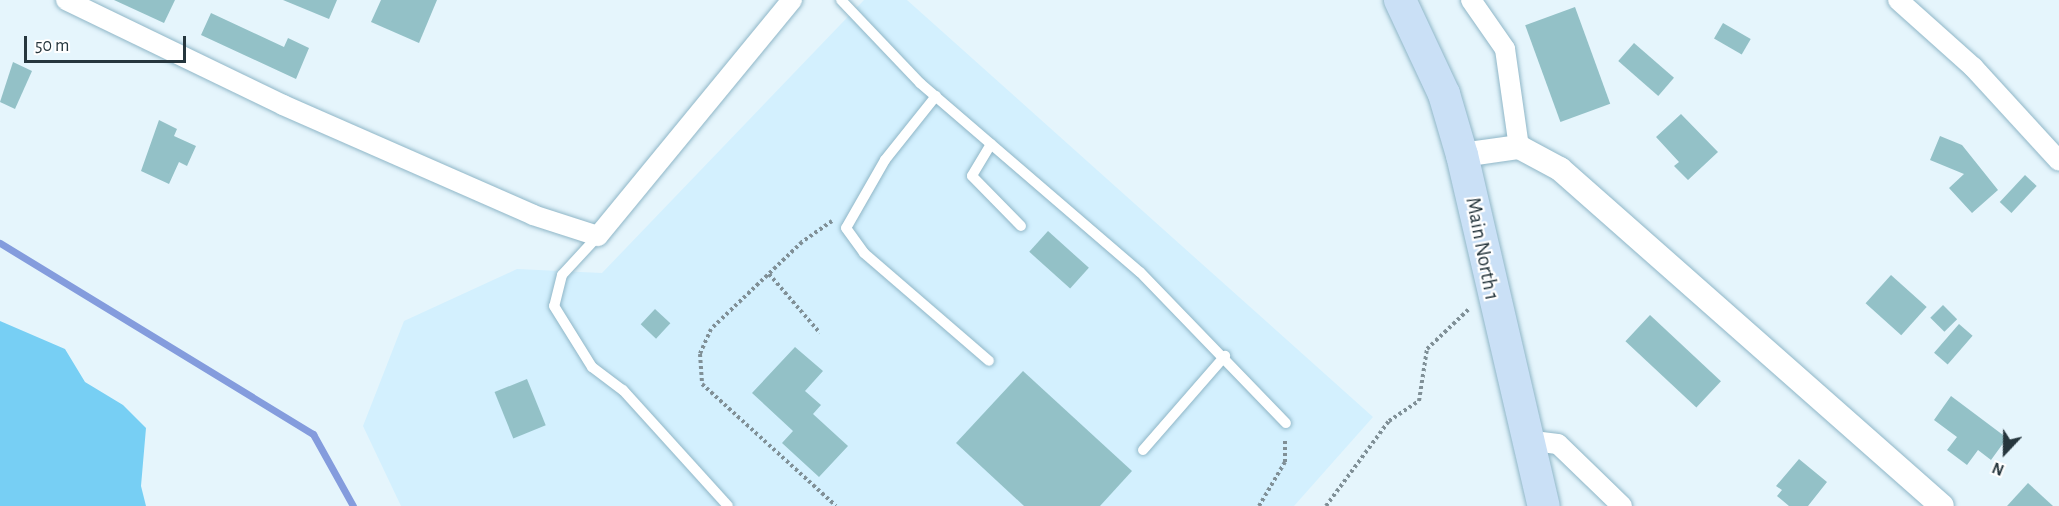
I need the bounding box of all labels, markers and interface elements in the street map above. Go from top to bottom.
scale bar [27,24,189,62]
text: 50 m [35,37,69,55]
street label: Main North 1 [1460,195,1504,303]
north arrow [1975,422,2035,482]
text: N [1990,459,2006,478]

